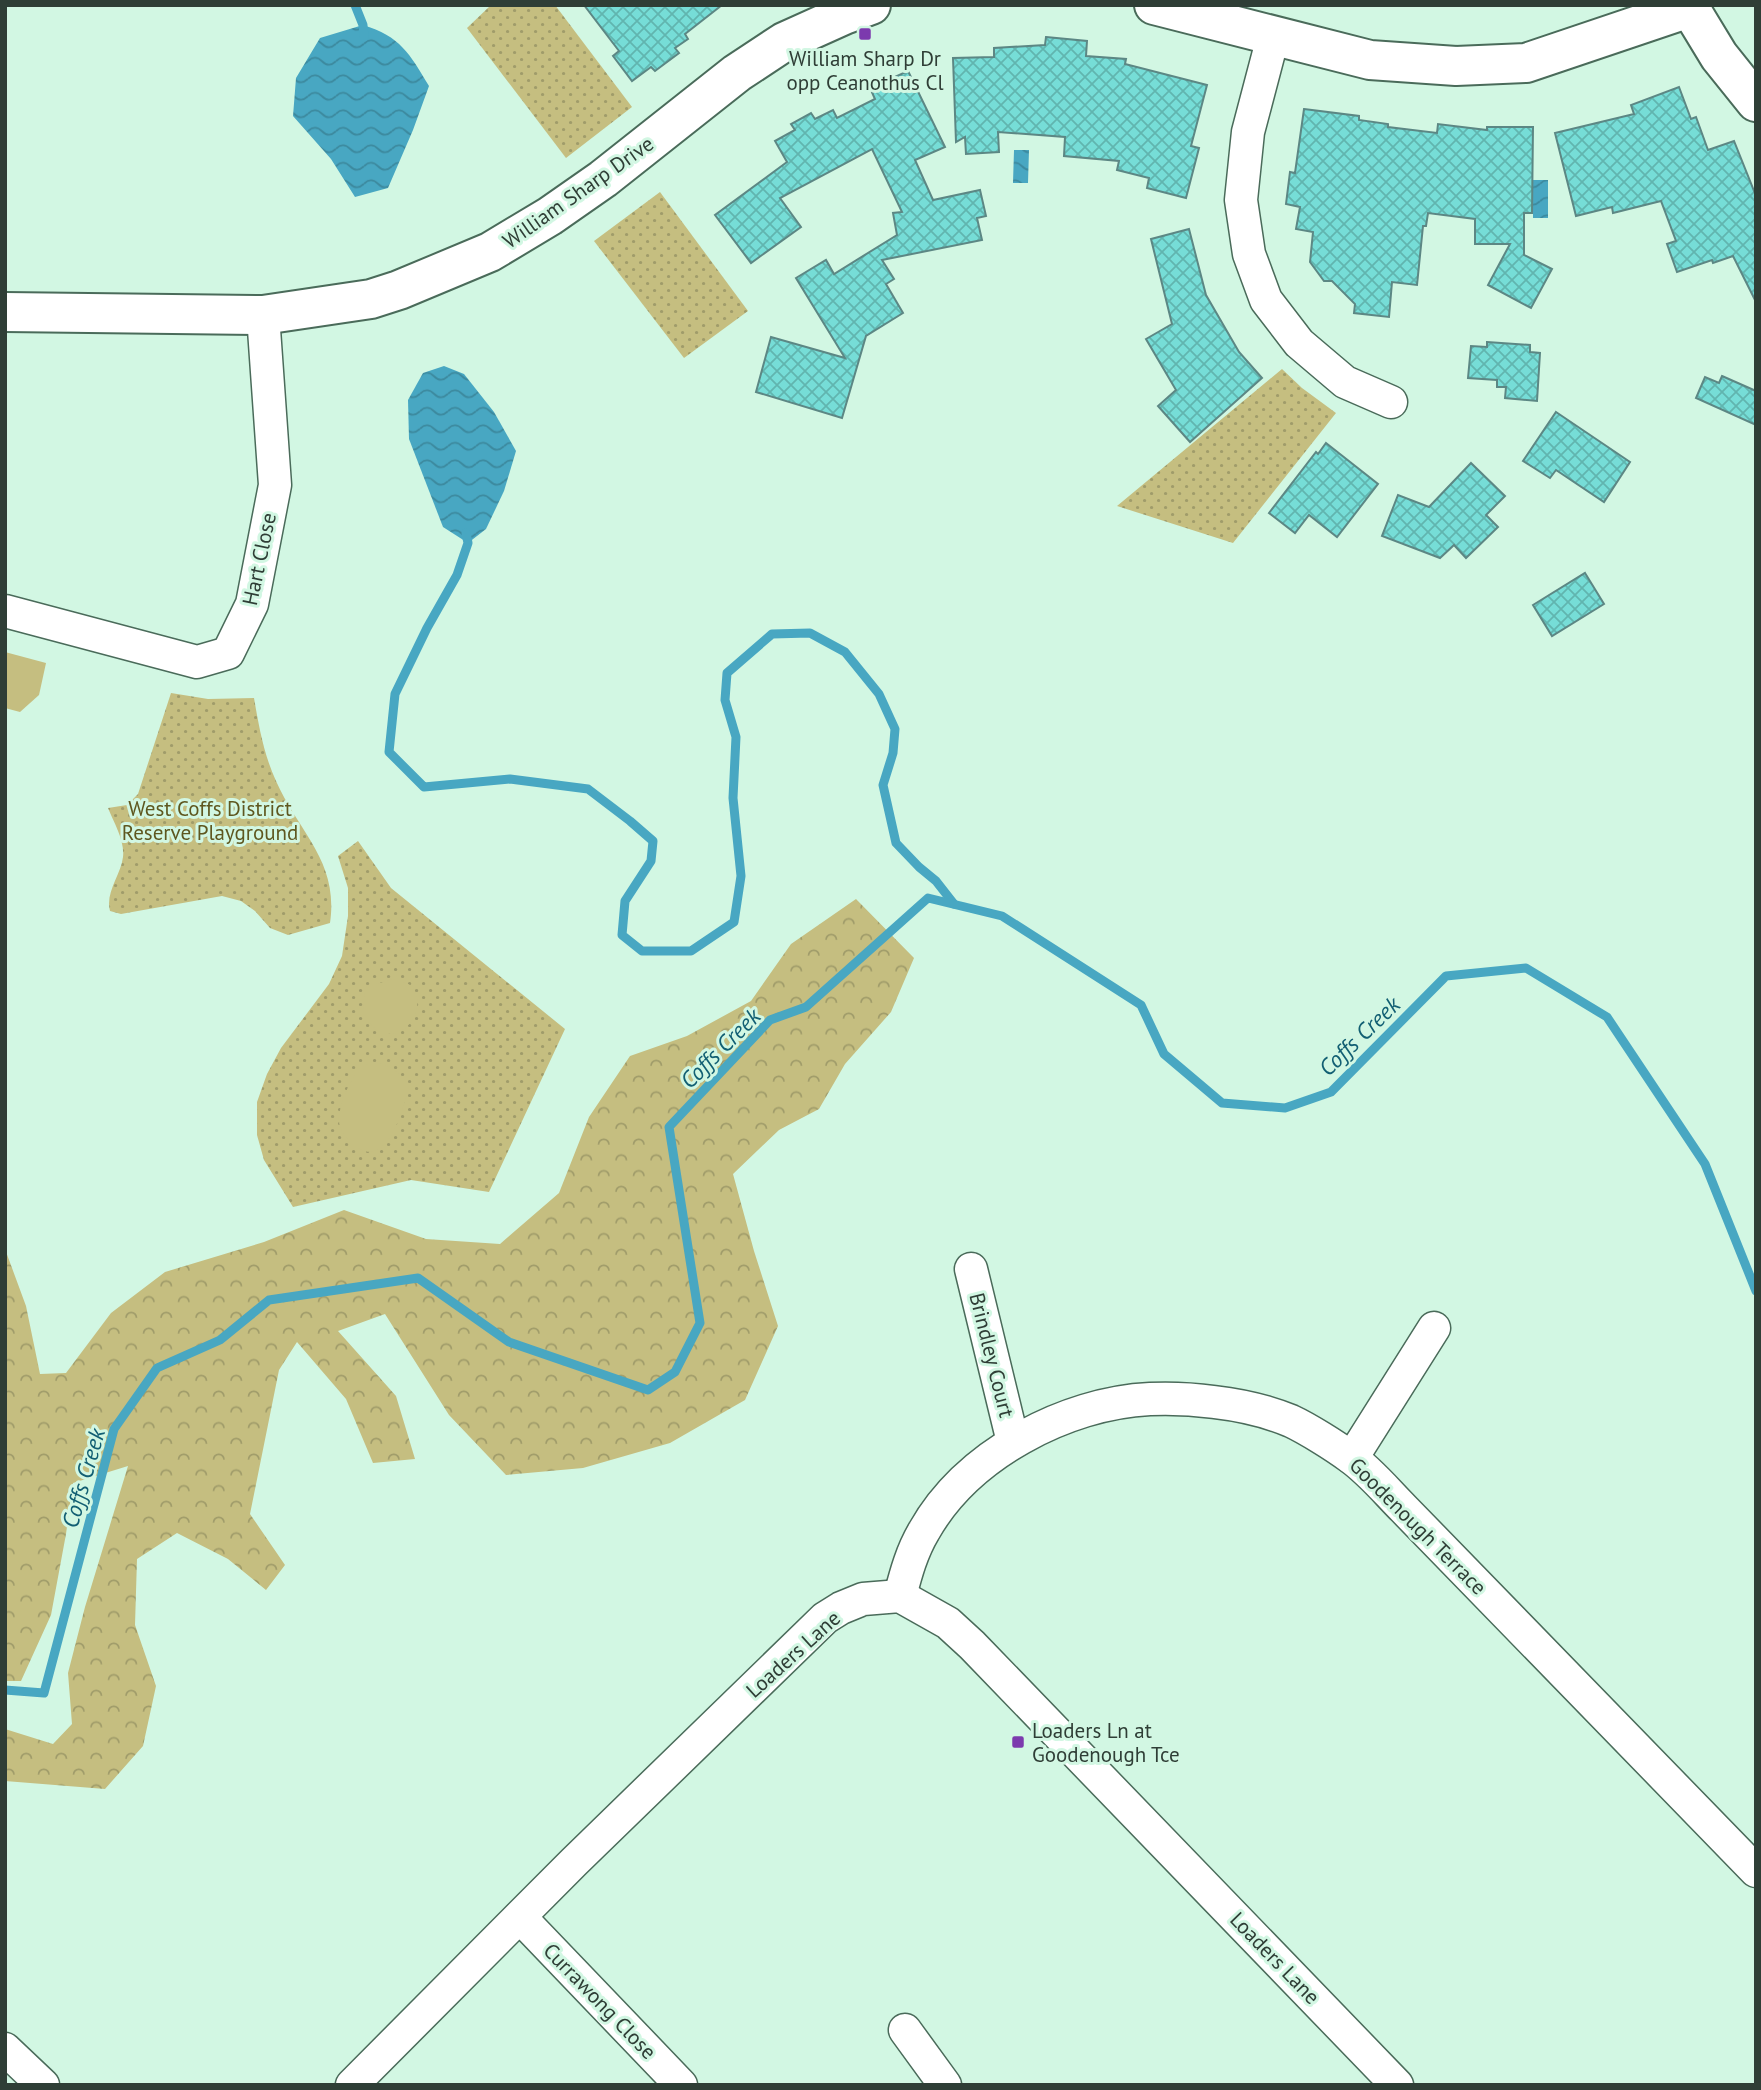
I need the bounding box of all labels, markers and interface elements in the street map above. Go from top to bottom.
marker: William Sharp Dr opp Ceanothus Cl [857,26,873,42]
place label: William Sharp Dr opp Ceanothus Cl [786,45,944,96]
street label: William Sharp Drive [497,130,659,254]
street label: Hart Close [236,510,282,608]
park label: West Coffs District Reserve Playground [122,795,298,846]
water label: Coffs Creek [1312,989,1407,1082]
water label: Coffs Creek [674,1000,768,1094]
street label: Brindley Court [963,1290,1021,1420]
water label: Coffs Creek [55,1423,111,1531]
street label: Goodenough Terrace [1344,1452,1492,1600]
street label: Loaders Lane [740,1605,846,1703]
place label: Loaders Ln at Goodenough Tce [1032,1717,1180,1768]
marker: Loaders Ln at Goodenough Tce [1010,1734,1026,1750]
street label: Loaders Lane [1224,1906,1326,2010]
street label: Currawong Close [538,1937,662,2065]

